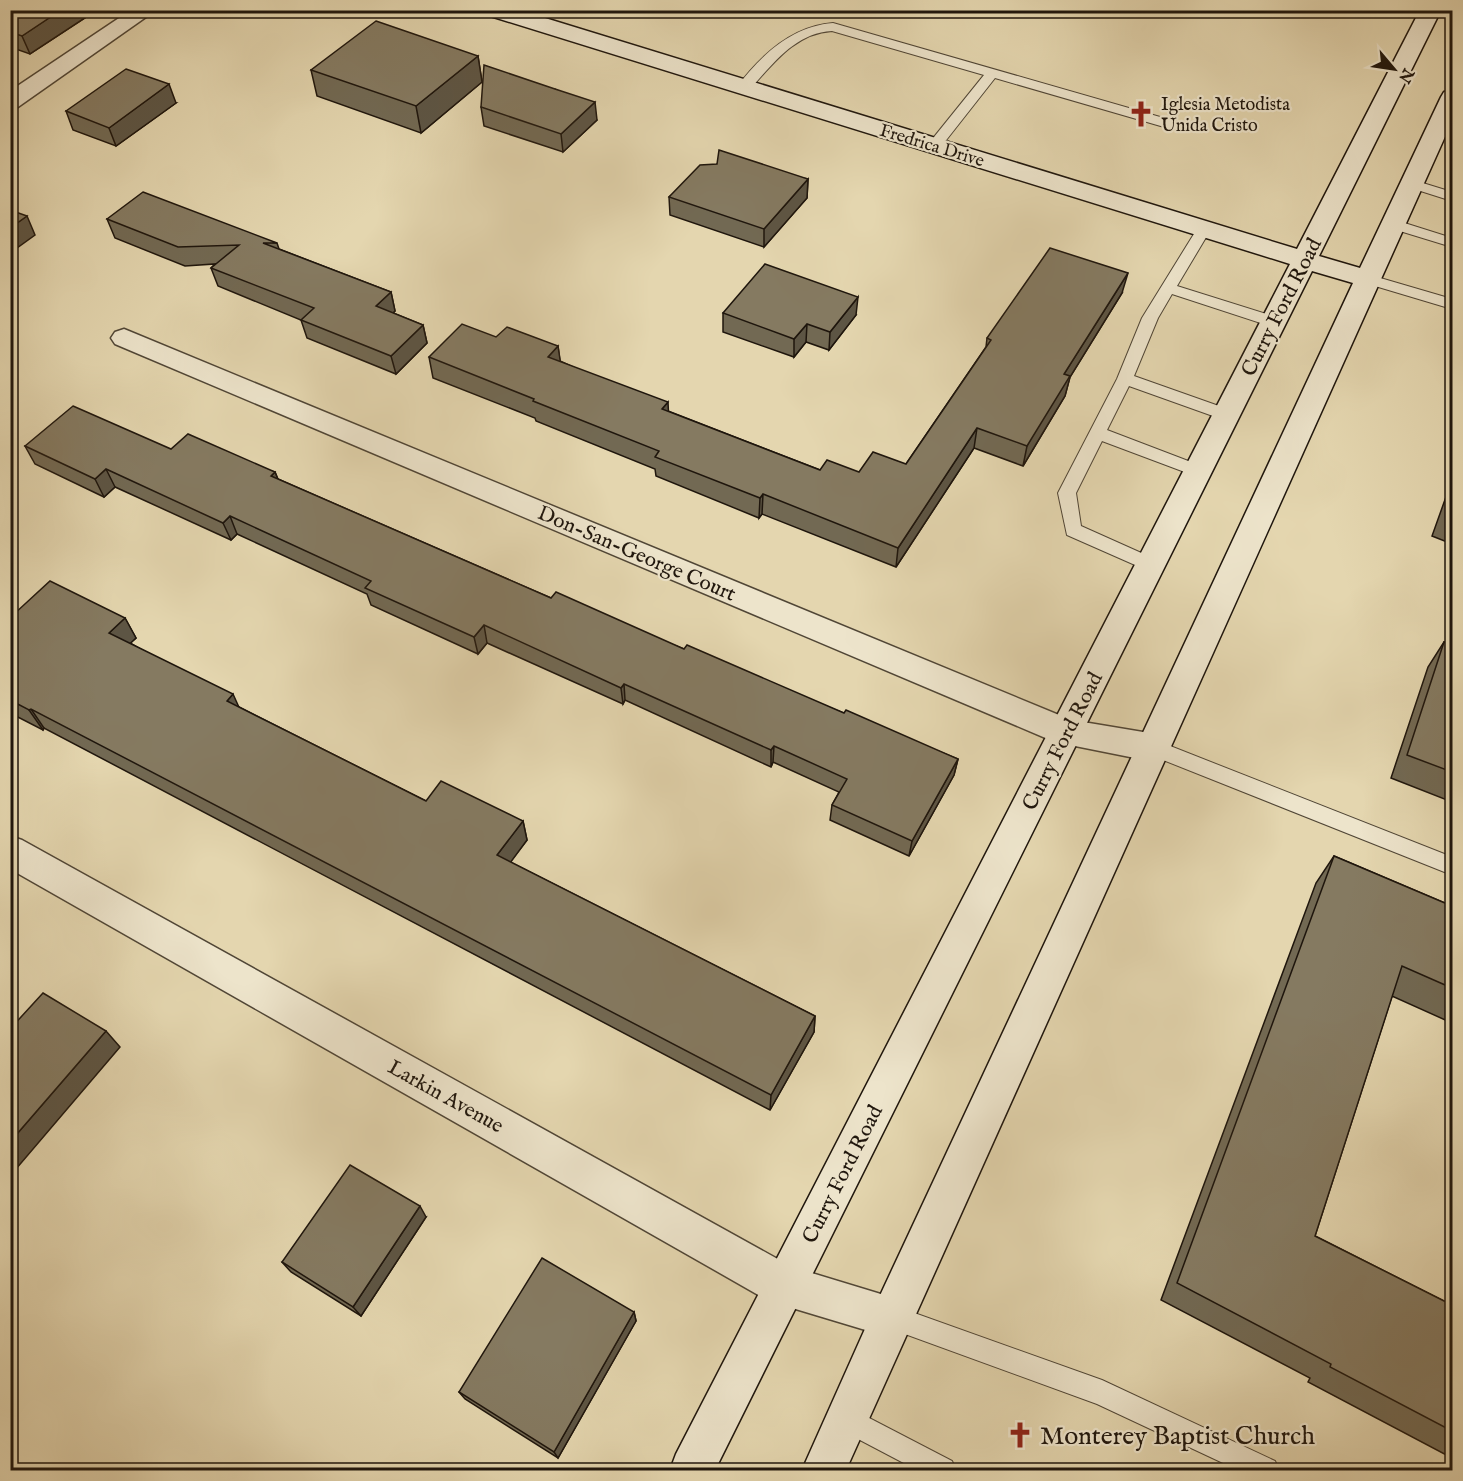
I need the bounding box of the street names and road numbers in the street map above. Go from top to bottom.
street label: Fredrica Drive [876,120,987,173]
street label: Curry Ford Road [1236,233,1329,381]
street label: Don-San-George Court [533,500,740,608]
street label: Curry Ford Road [1017,667,1110,815]
street label: Larkin Avenue [383,1054,508,1140]
street label: Curry Ford Road [797,1100,890,1248]

